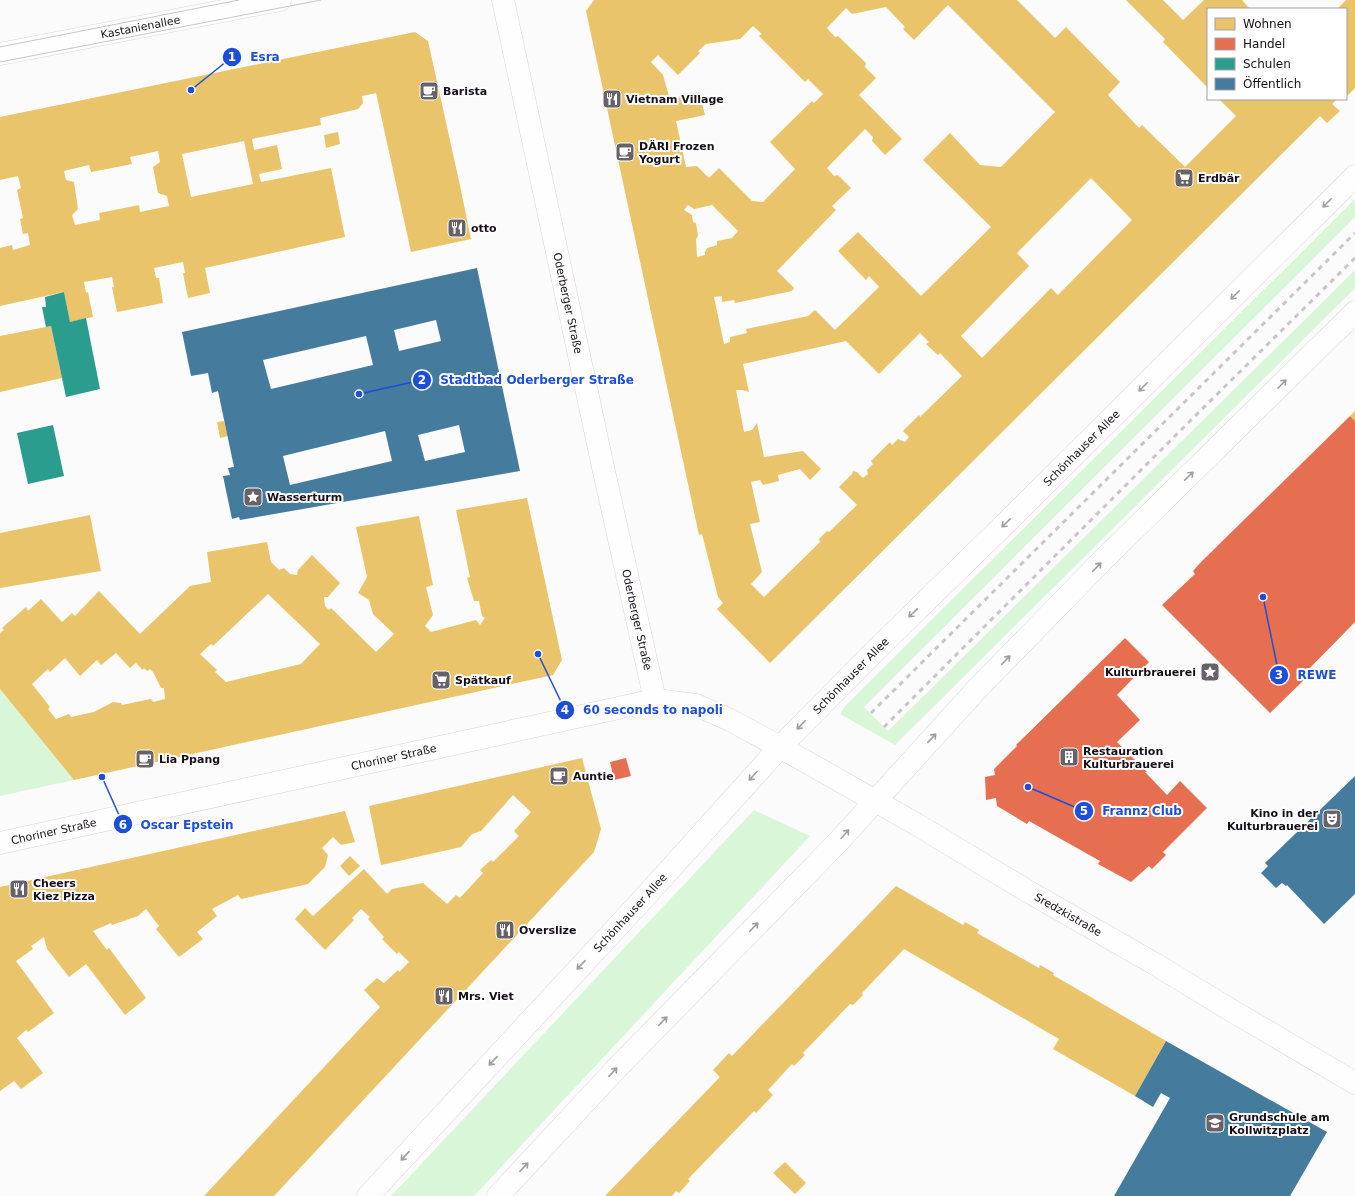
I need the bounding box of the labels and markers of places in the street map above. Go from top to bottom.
callout: Esra [222,45,287,69]
cafe icon: Barista [418,80,440,102]
place label: Barista [443,85,487,98]
restaurant icon: Vietnam Village [601,88,623,110]
place label: Vietnam Village [626,93,724,106]
place label: DÄRI Frozen Yogurt [638,139,715,166]
cafe icon: DÄRI Frozen Yogurt [614,141,636,163]
supermarket icon: Erdbär [1173,167,1195,189]
place label: Erdbär [1198,172,1240,185]
restaurant icon: otto [446,217,468,239]
place label: otto [471,222,497,235]
callout: Stadtbad Oderberger Straße [412,368,642,392]
place icon: Wasserturm [242,486,264,508]
place label: Wasserturm [267,491,342,504]
place icon: Kulturbrauerei [1199,661,1221,683]
callout: REWE [1269,663,1344,687]
place label: Kulturbrauerei [1105,666,1196,679]
supermarket icon: Spätkauf [430,669,452,691]
place label: Spätkauf [455,674,511,687]
callout: 60 seconds to napoli [555,698,731,722]
place label: Restauration Kulturbrauerei [1083,745,1174,771]
building icon: Restauration Kulturbrauerei [1058,746,1080,768]
cafe icon: Lia Ppang [134,748,156,770]
place label: Lia Ppang [159,753,220,766]
cafe icon: Auntie [548,765,570,787]
place label: Auntie [573,770,614,783]
callout: Frannz Club [1074,799,1190,823]
place label: Kino in der Kulturbrauerei [1227,807,1319,833]
theatre icon: Kino in der Kulturbrauerei [1321,808,1343,830]
callout: Oscar Epstein [113,812,242,836]
place label: Cheers Kiez Pizza [33,877,95,903]
restaurant icon: Cheers Kiez Pizza [8,878,30,900]
restaurant icon: Overslize [494,919,516,941]
place label: Overslize [519,924,576,937]
restaurant icon: Mrs. Viet [433,985,455,1007]
place label: Mrs. Viet [458,990,514,1003]
place label: Grundschule am Kollwitzplatz [1229,1111,1330,1137]
school or university icon: Grundschule am Kollwitzplatz [1204,1112,1226,1134]

